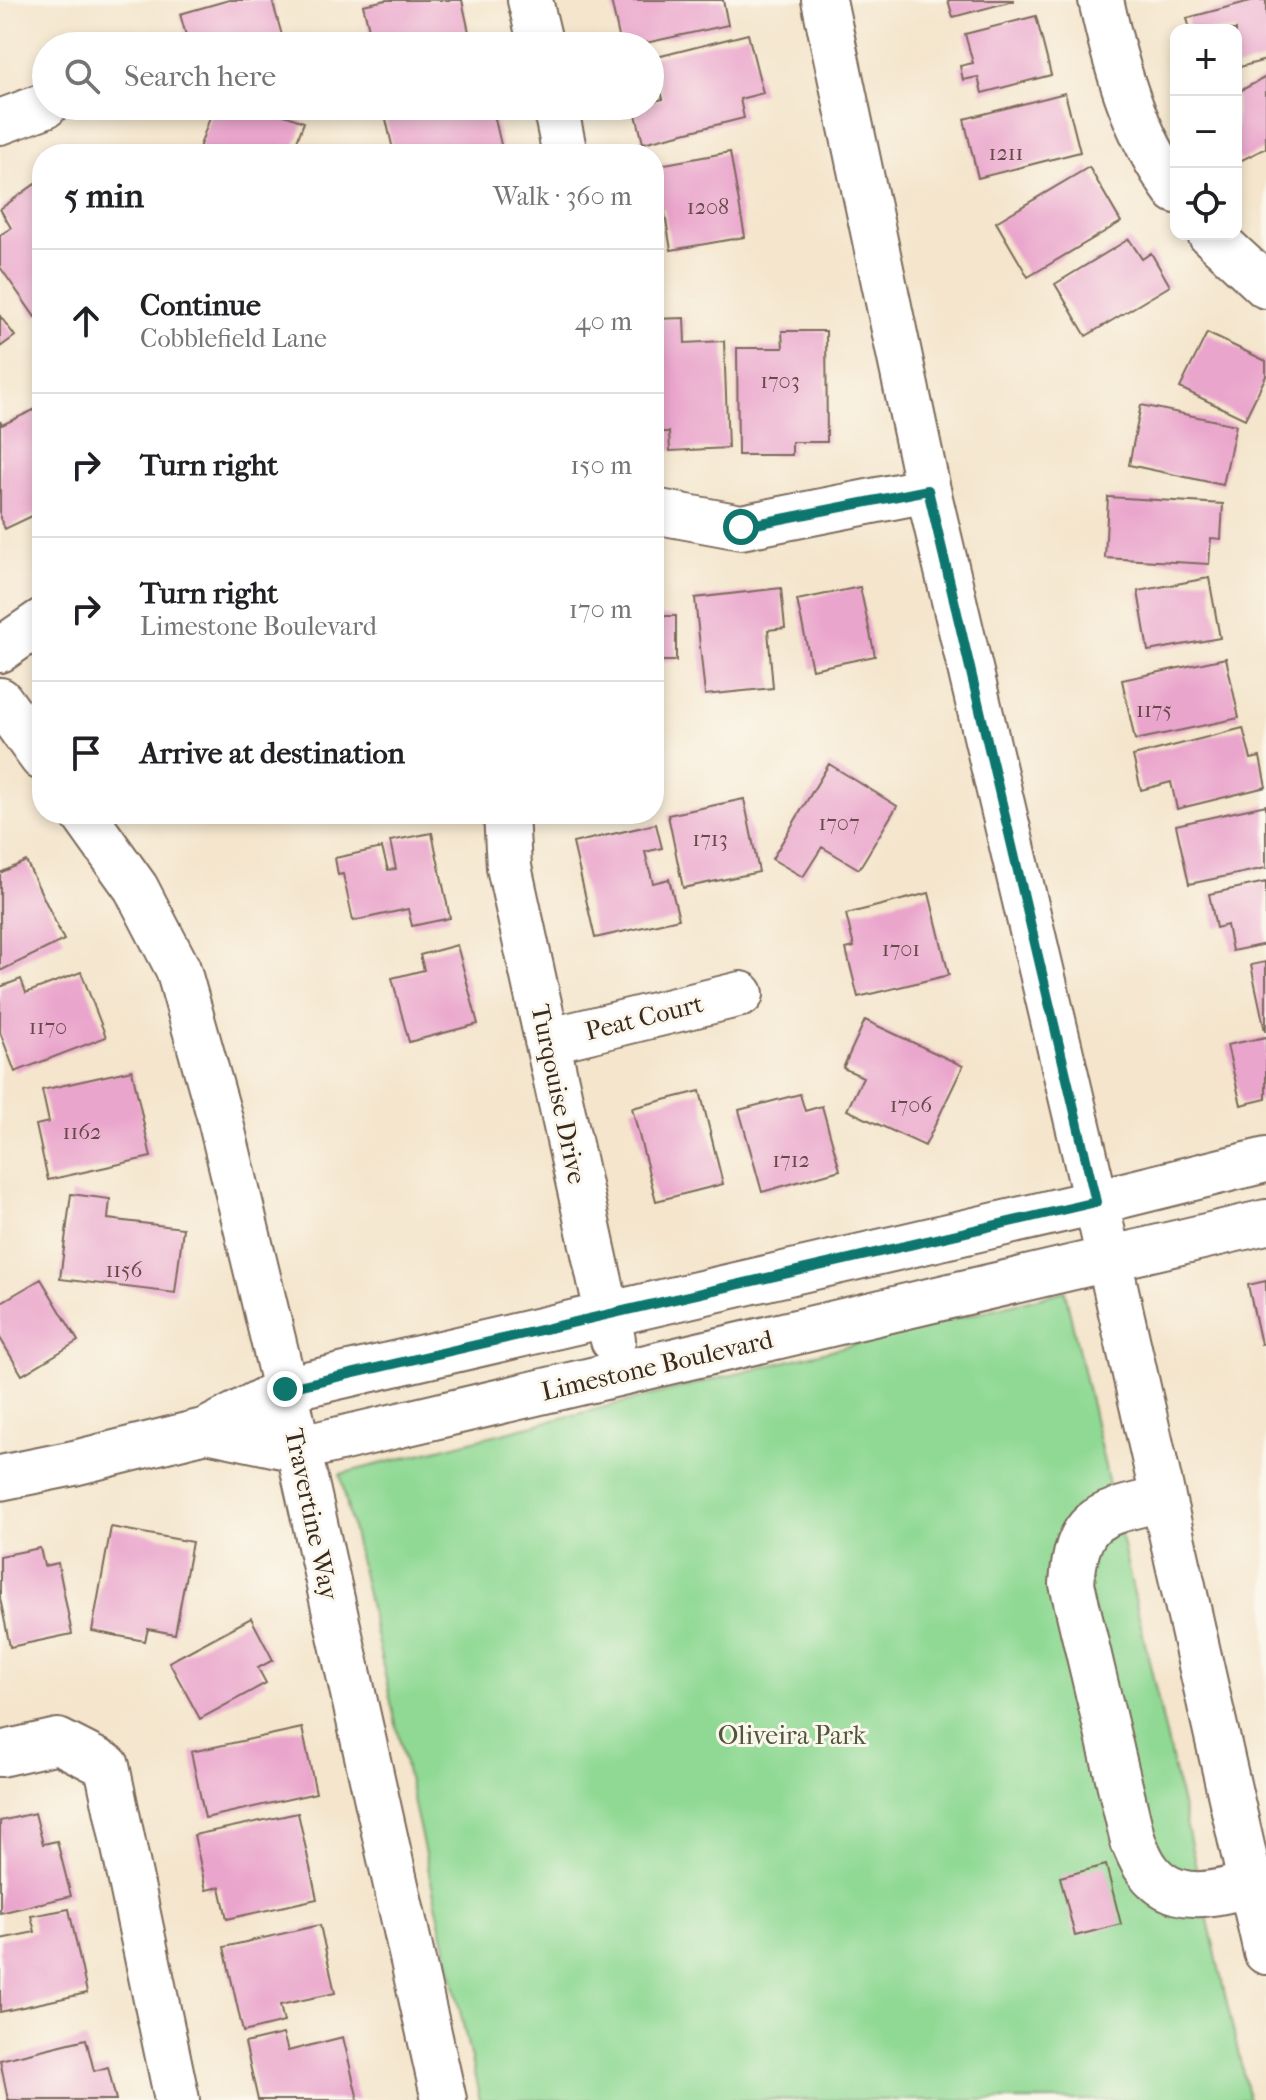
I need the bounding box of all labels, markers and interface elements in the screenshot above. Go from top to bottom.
map controls [1170,24,1242,240]
button: + [1170,24,1242,96]
search box [32,32,664,120]
icon: search [60,54,104,98]
text: Search here [124,59,276,94]
button: − [1170,96,1242,168]
house number: 1211 [989,140,1023,166]
button: locate [1170,168,1242,240]
text: 5 min [64,176,144,216]
text: Walk · 360 m [493,181,632,212]
house number: 1208 [687,194,729,220]
text: Continue [140,288,261,323]
icon: ahead [64,299,108,343]
text: 40 m [575,306,632,337]
text: Cobblefield Lane [140,323,327,354]
house number: 1703 [760,368,800,394]
icon: right [64,443,108,487]
text: Turn right [140,448,278,483]
text: 150 m [570,450,632,481]
route start [723,509,759,545]
text: Turn right [140,576,278,611]
icon: right [64,587,108,631]
text: 170 m [569,594,632,625]
text: Limestone Boulevard [140,611,377,642]
house number: 1175 [1136,697,1172,723]
icon: arrive [64,731,108,775]
text: Arrive at destination [140,736,405,771]
house number: 1707 [818,810,860,836]
house number: 1713 [692,826,728,852]
house number: 1701 [882,936,920,962]
street label: Peat Court [582,988,707,1047]
street label: Turqouise Drive [524,1001,593,1187]
house number: 1170 [29,1014,67,1040]
house number: 1706 [890,1092,932,1118]
house number: 1162 [63,1119,101,1145]
house number: 1712 [772,1147,810,1173]
house number: 1156 [105,1257,143,1283]
street label: Limestone Boulevard [538,1324,777,1407]
route end [267,1371,303,1407]
street label: Travertine Way [278,1426,345,1604]
park label: Oliveira Park [718,1720,867,1751]

